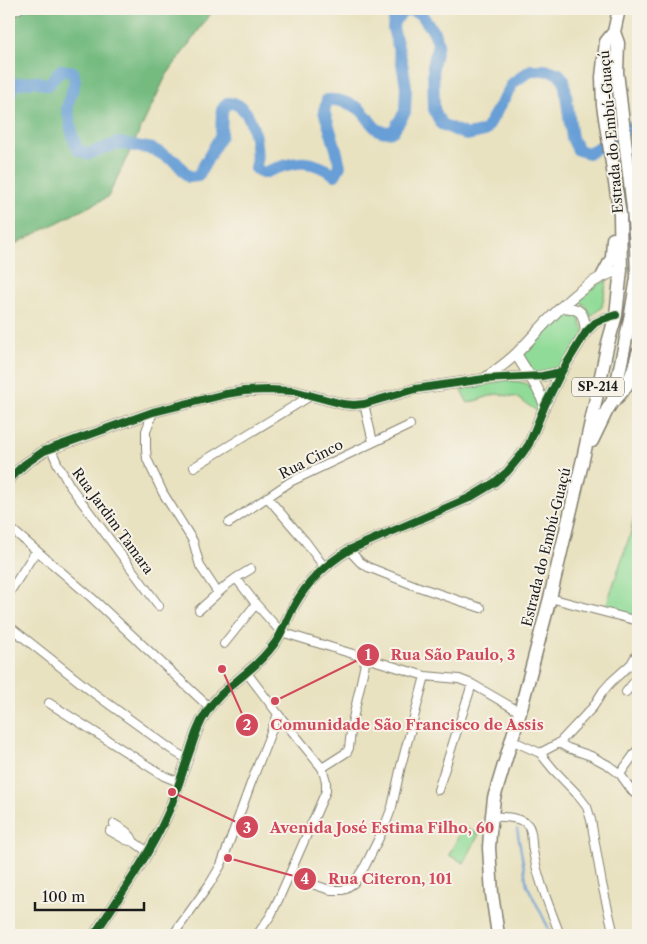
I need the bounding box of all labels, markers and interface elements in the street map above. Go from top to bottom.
street label: Estrada do Embú-Guaçú [595,49,627,214]
road number: SP-214 [572,378,624,397]
street label: Rua Cinco [276,435,346,483]
street label: Rua Jardim Tamara [68,464,158,578]
street label: Estrada do Embú-Guaçú [518,465,575,628]
callout: Rua São Paulo, 3 [356,640,526,670]
text: 1 [365,645,372,664]
text: Rua São Paulo, 3 [390,645,516,664]
callout: Comunidade São Francisco de Assis [235,710,554,740]
text: 2 [243,715,252,734]
text: Comunidade São Francisco de Assis [270,715,544,734]
callout: Avenida José Estima Filho, 60 [235,812,505,842]
text: 3 [243,818,251,837]
text: Avenida José Estima Filho, 60 [269,818,494,837]
callout: Rua Citeron, 101 [293,864,462,894]
text: 4 [301,869,310,888]
text: Rua Citeron, 101 [328,869,452,888]
scale bar [35,879,144,911]
text: 100 m [42,887,85,906]

